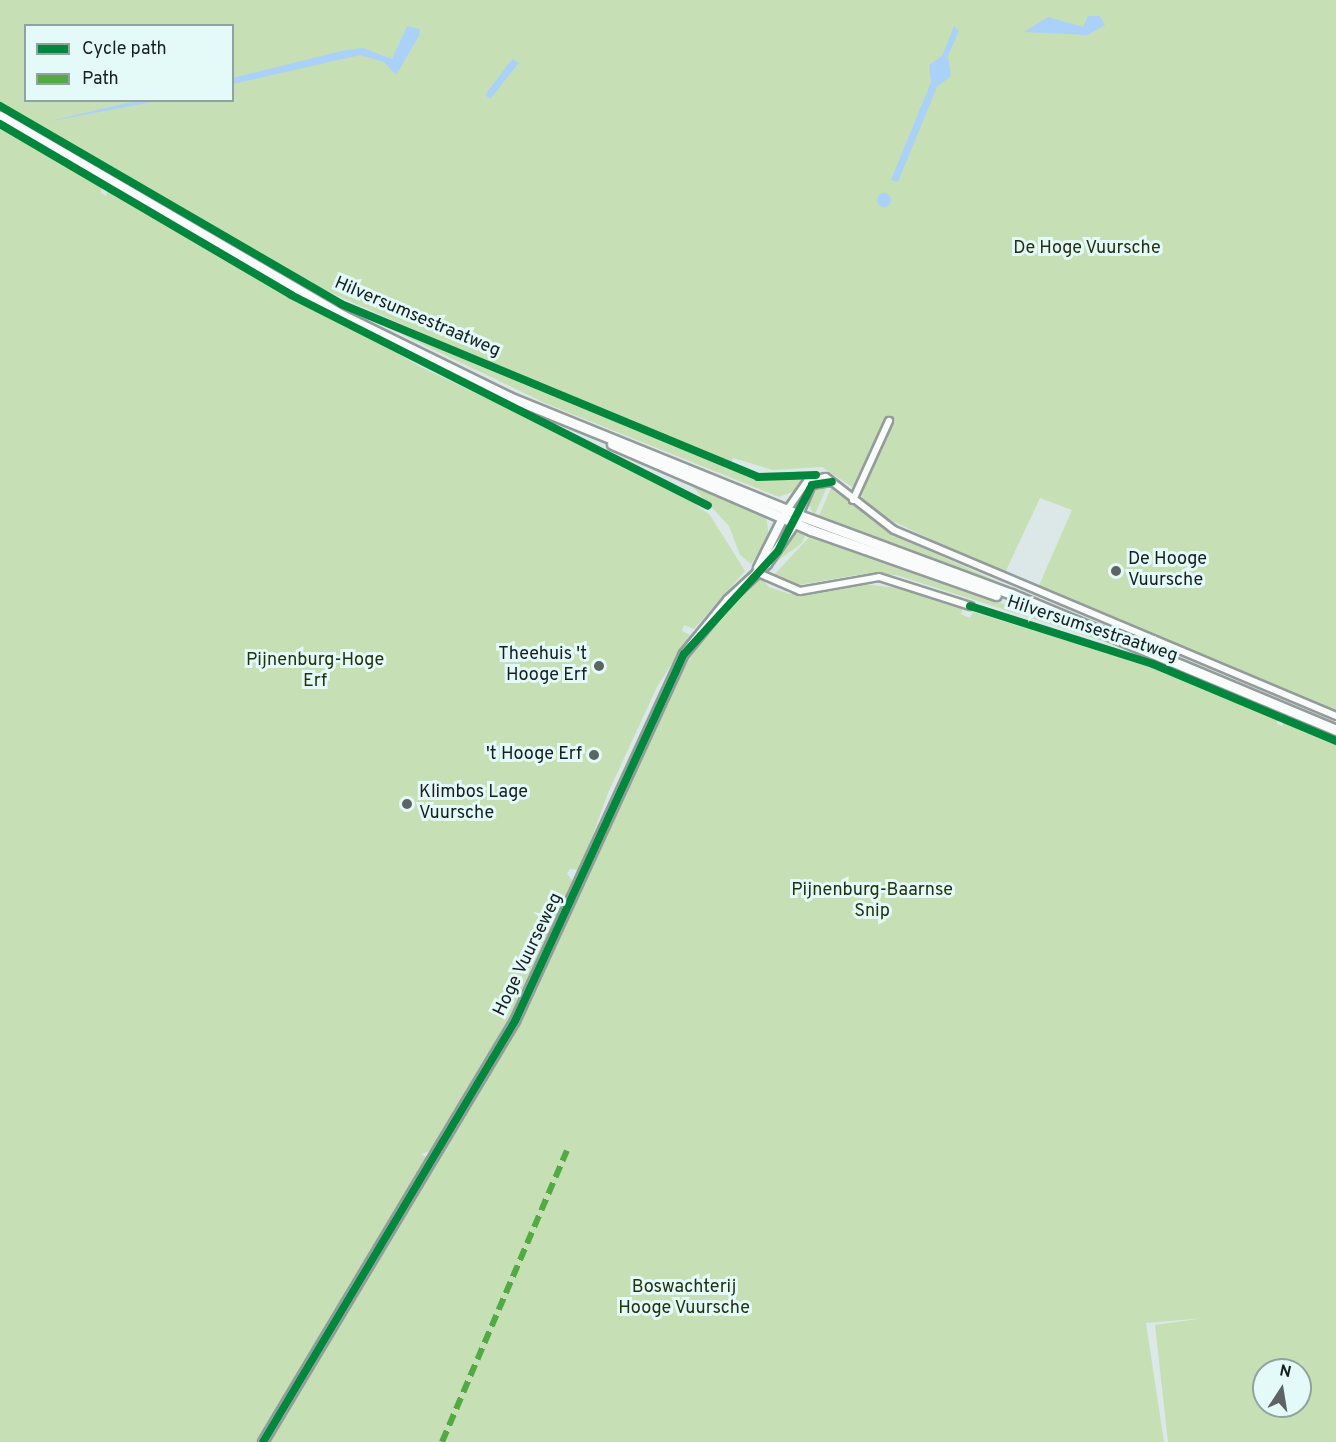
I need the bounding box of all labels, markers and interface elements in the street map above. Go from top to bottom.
legend [24,24,234,102]
text: Cycle path [82,38,167,61]
text: Path [82,68,119,91]
park label: De Hoge Vuursche [1013,238,1161,260]
street label: Hilversumsestraatweg [331,273,503,363]
place label: De Hooge Vuursche [1128,550,1207,592]
marker: De Hooge Vuursche [1109,564,1123,578]
street label: Hilversumsestraatweg [1004,592,1180,668]
place label: Theehuis 't Hooge Erf [498,645,587,688]
park label: Pijnenburg-Hoge Erf [246,651,384,694]
marker: Theehuis 't Hooge Erf [592,659,606,673]
place label: 't Hooge Erf [486,744,582,766]
marker: 't Hooge Erf [587,748,601,762]
place label: Klimbos Lage Vuursche [419,783,528,826]
marker: Klimbos Lage Vuursche [400,797,414,811]
park label: Pijnenburg-Baarnse Snip [791,881,953,924]
street label: Hoge Vuurseweg [490,889,568,1021]
park label: Boswachterij Hooge Vuursche [618,1278,750,1320]
north arrow [1252,1358,1312,1418]
text: N [1278,1361,1293,1383]

